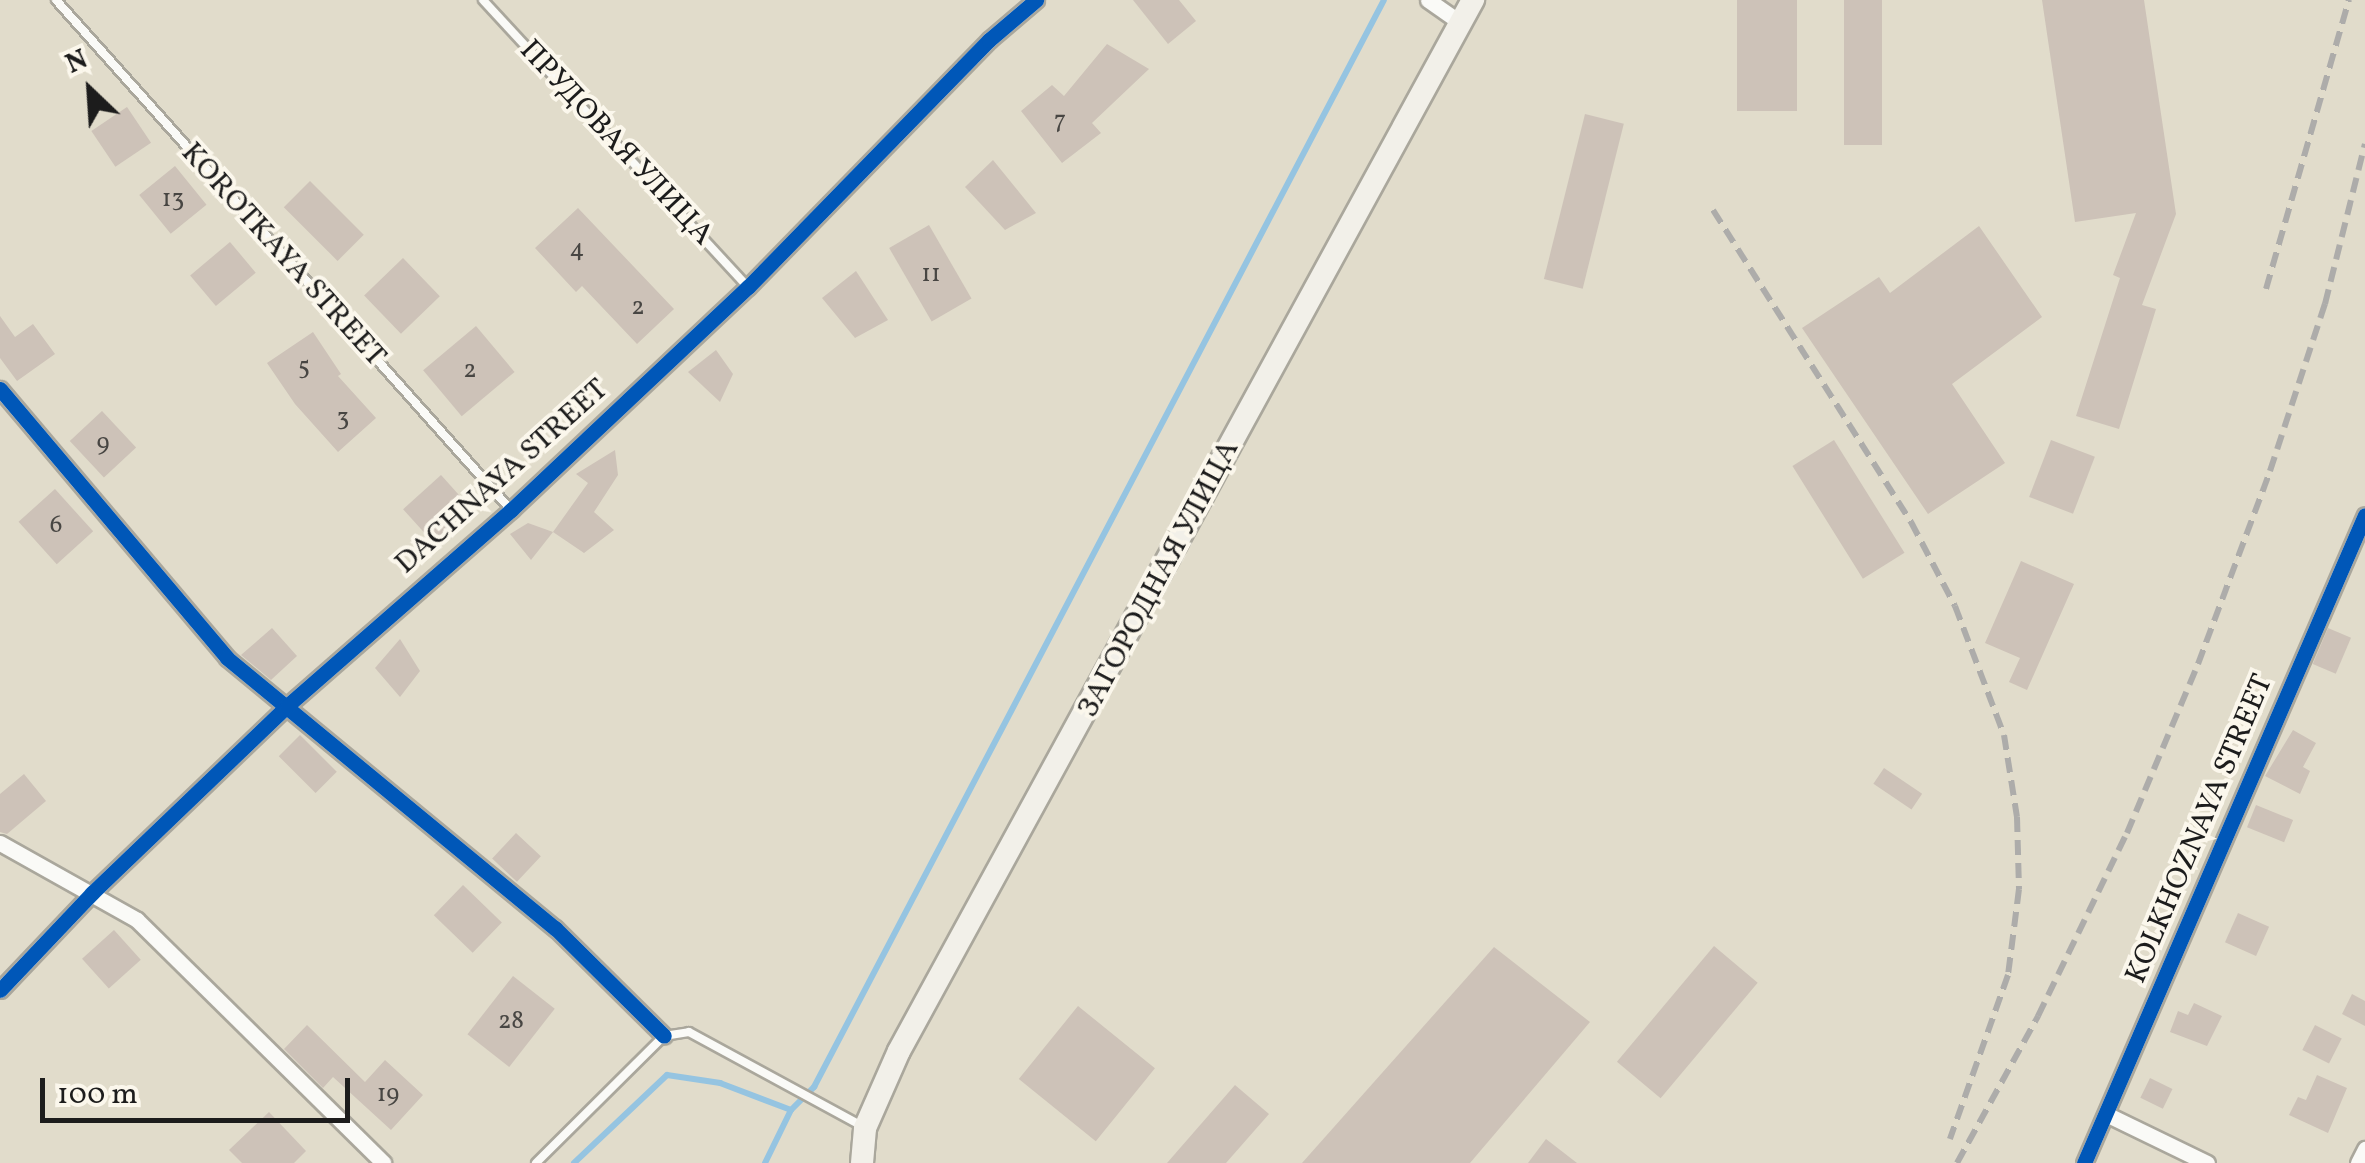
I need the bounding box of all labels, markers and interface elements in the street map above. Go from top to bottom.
street label: ПРУДОВАЯ УЛИЦА [512,33,720,253]
north arrow [40,40,140,140]
text: N [60,40,95,84]
house number: 7 [1054,107,1066,137]
street label: KOROTKAYA STREET [173,136,393,374]
house number: 13 [162,185,184,215]
house number: 4 [570,235,584,265]
house number: 11 [921,260,941,290]
house number: 2 [631,293,645,323]
house number: 5 [298,353,310,383]
house number: 2 [463,356,477,386]
street label: DACHNAYA STREET [388,372,616,582]
house number: 3 [337,404,349,434]
house number: 9 [97,429,109,459]
street label: ЗАГОРОДНАЯ УЛИЦА [1071,434,1247,724]
house number: 6 [50,511,62,541]
street label: KOLKHOZNAYA STREET [2119,669,2281,989]
house number: 28 [498,1007,524,1037]
scale bar [45,1058,355,1120]
text: 100 m [57,1074,138,1116]
house number: 19 [377,1080,399,1110]

